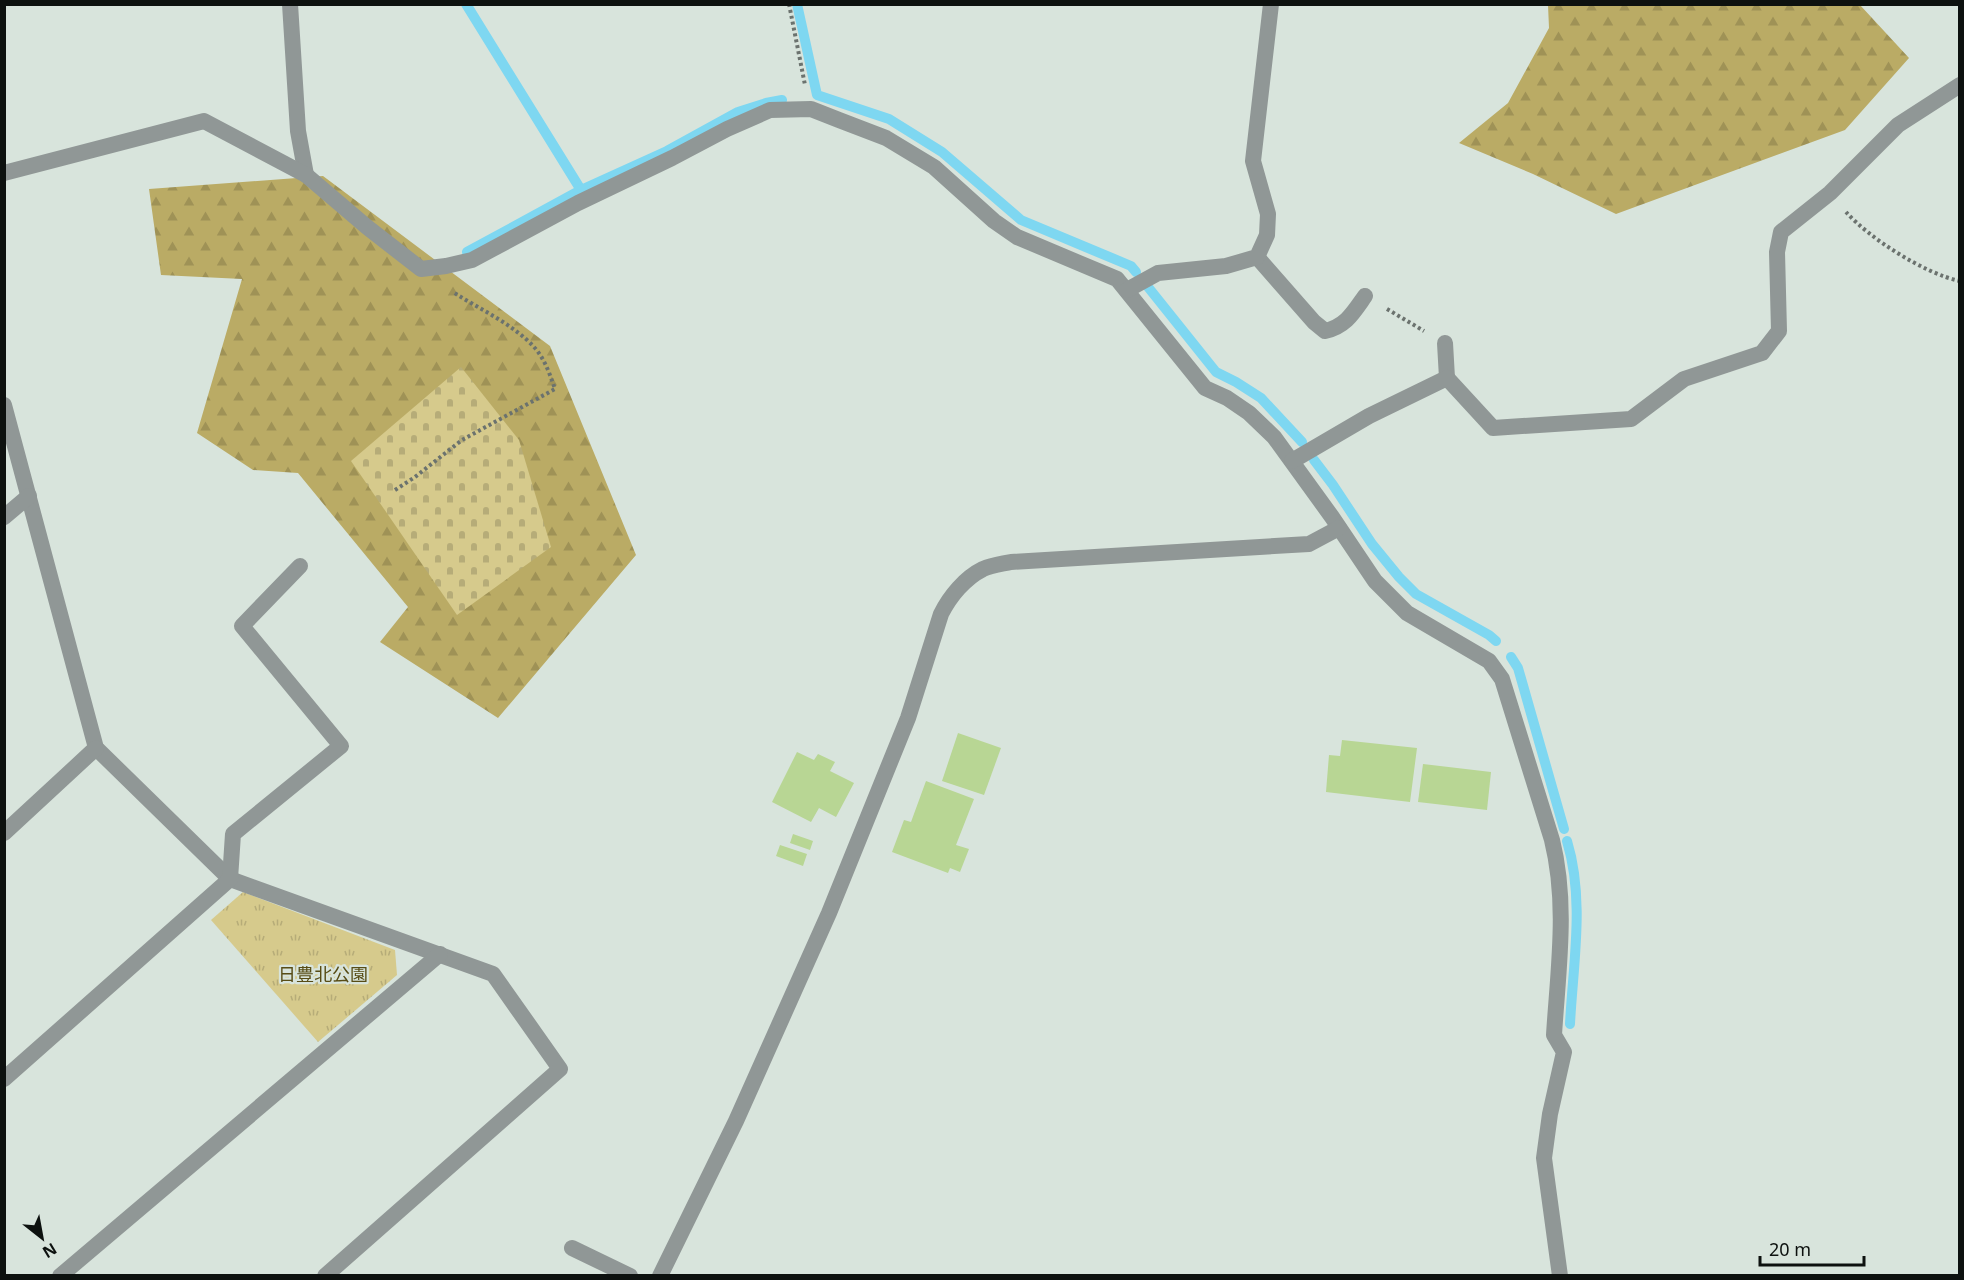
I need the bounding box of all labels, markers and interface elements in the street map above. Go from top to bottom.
park label: 日豊北公園 [278,962,368,986]
north arrow [12,1208,72,1268]
scale bar [1760,1229,1864,1267]
text: 20 m [1769,1237,1811,1261]
text: N [38,1238,61,1264]

